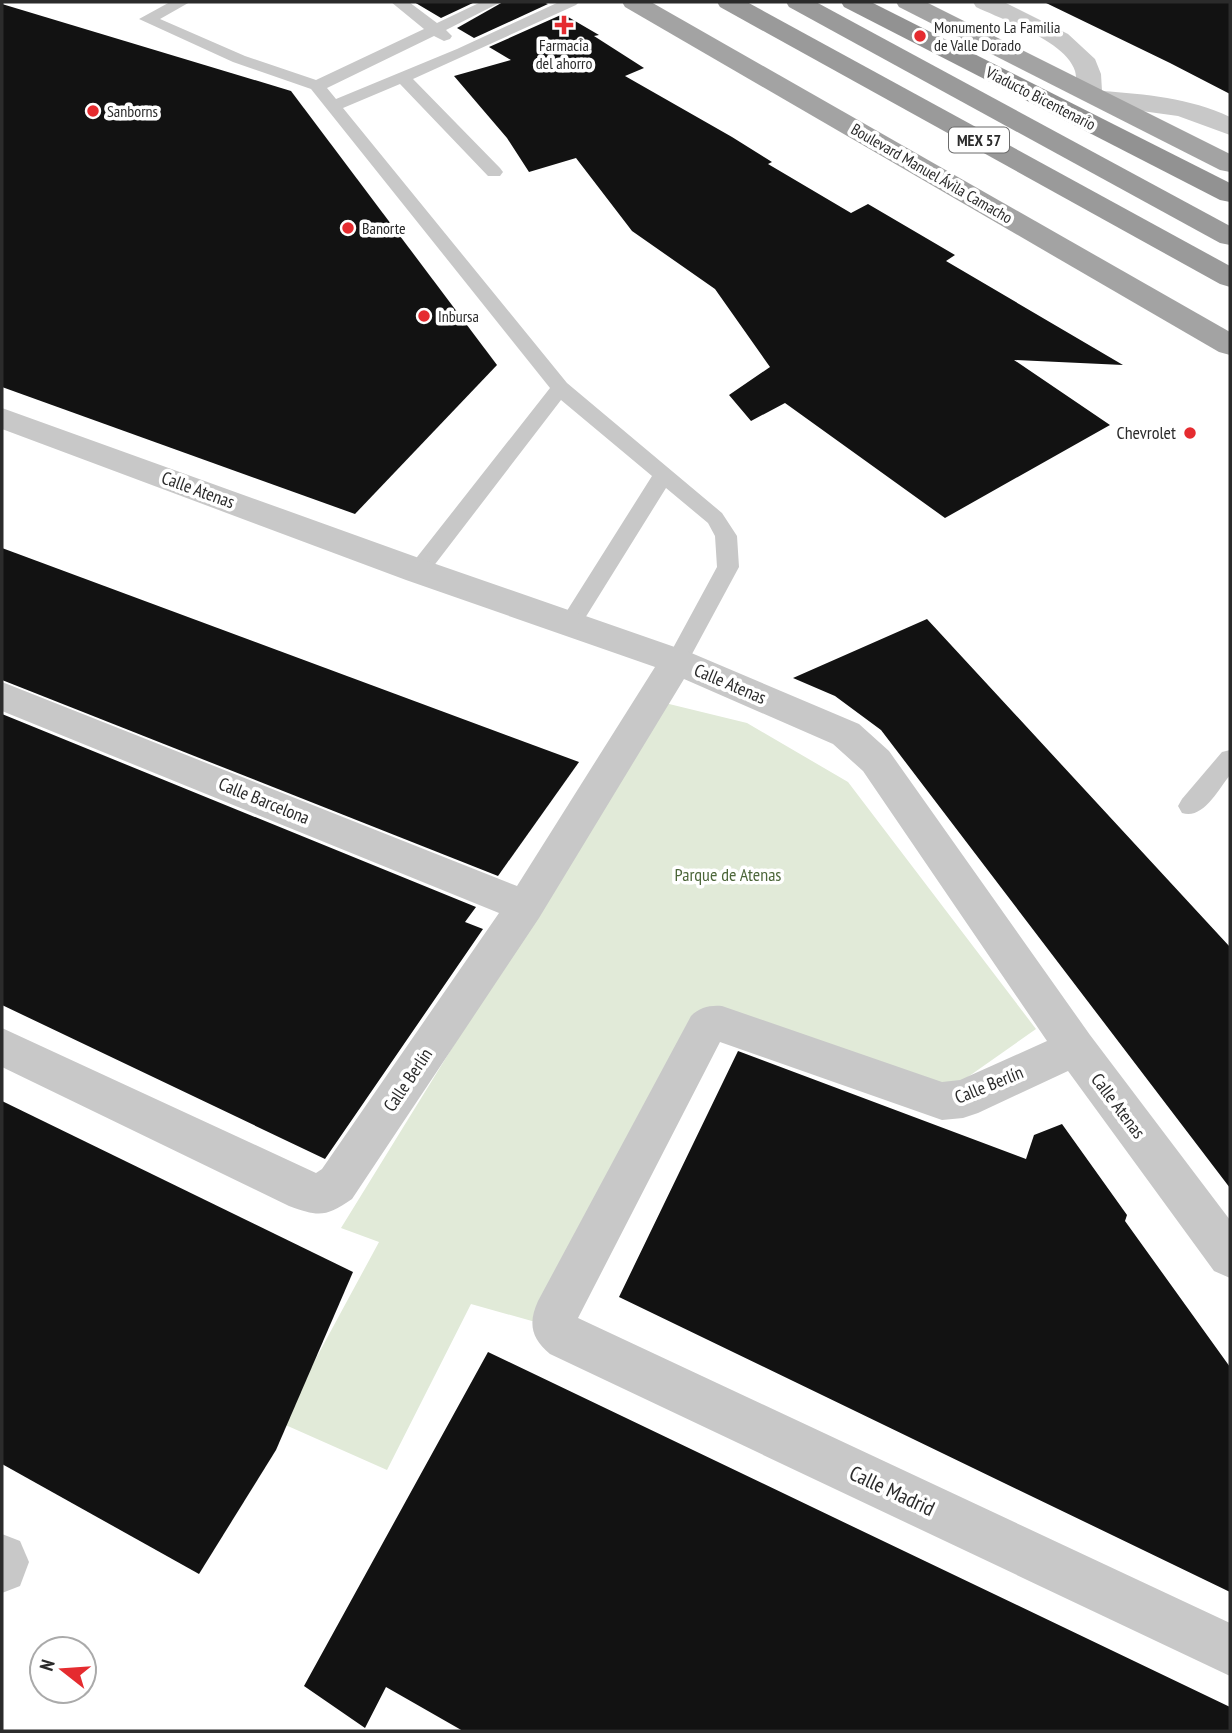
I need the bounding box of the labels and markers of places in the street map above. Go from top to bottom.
marker: Farmacia del ahorro [556,17,572,33]
place label: Monumento La Familia de Valle Dorado [934,17,1060,55]
marker: Monumento La Familia de Valle Dorado [912,28,928,44]
place label: Farmacia del ahorro [536,35,592,73]
place label: Sanborns [107,101,158,121]
marker: Sanborns [85,103,101,119]
place label: Banorte [362,218,406,238]
marker: Banorte [340,220,356,236]
place label: Inbursa [438,306,479,326]
marker: Inbursa [416,308,432,324]
place label: Chevrolet [1116,421,1176,444]
marker: Chevrolet [1182,425,1198,441]

